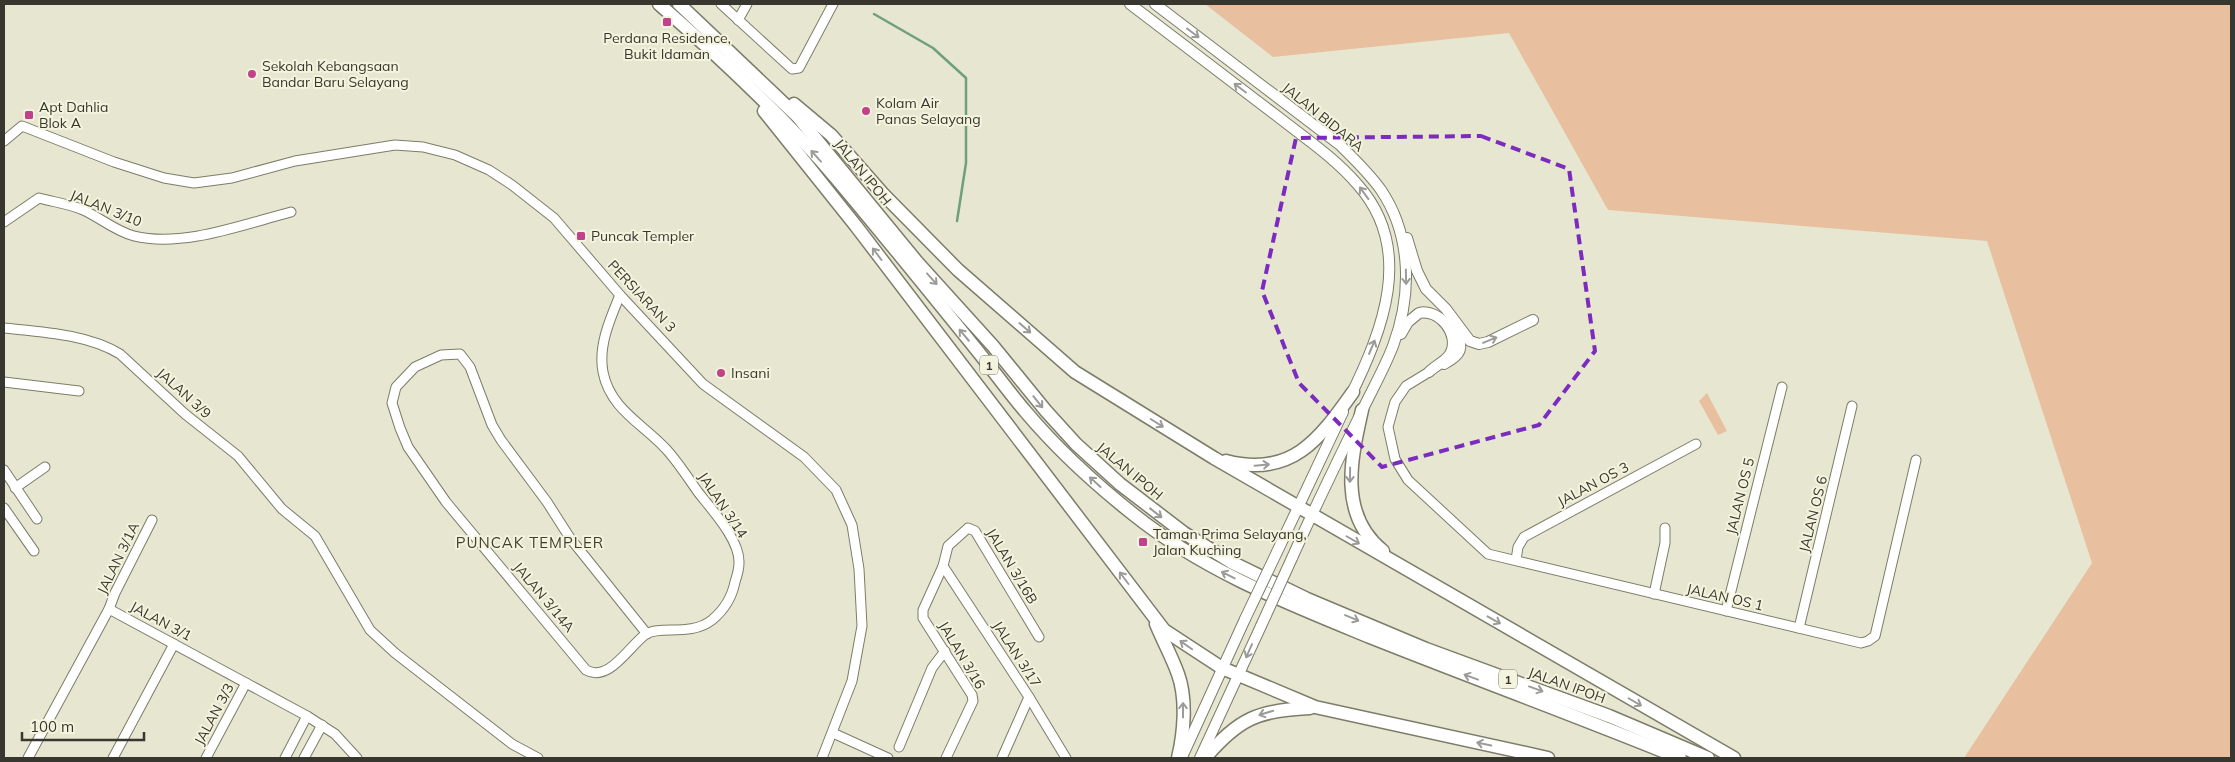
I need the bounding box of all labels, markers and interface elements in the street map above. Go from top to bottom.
marker: Perdana Residence, Bukit Idaman [661,16,673,28]
one-way arrow [1186,28,1199,39]
place label: Perdana Residence, Bukit Idaman [603,29,731,63]
place label: Sekolah Kebangsaan Bandar Baru Selayang [262,57,409,91]
marker: Sekolah Kebangsaan Bandar Baru Selayang [246,68,258,80]
street label: JALAN BIDARA [1278,78,1368,156]
one-way arrow [1234,83,1247,94]
place label: Kolam Air Panas Selayang [876,94,981,128]
place label: Apt Dahlia Blok A [39,98,108,132]
marker: Kolam Air Panas Selayang [860,105,872,117]
marker: Apt Dahlia Blok A [23,109,35,121]
street label: JALAN IPOH [831,135,895,209]
one-way arrow [810,149,822,162]
street label: JALAN 3/10 [67,185,145,231]
one-way arrow [1359,186,1369,200]
place label: Puncak Templer [591,227,695,245]
marker: Puncak Templer [575,230,587,242]
one-way arrow [872,247,882,261]
street label: PERSIARAN 3 [604,256,680,336]
one-way arrow [1401,269,1411,285]
one-way arrow [926,272,938,285]
one-way arrow [1019,322,1032,334]
one-way arrow [959,329,970,342]
one-way arrow [1482,335,1497,344]
one-way arrow [1368,340,1378,355]
road number: 1 [980,356,998,374]
street label: JALAN 3/9 [153,364,215,422]
place label: Insani [731,364,770,382]
marker: Insani [715,367,727,379]
one-way arrow [1033,395,1044,408]
one-way arrow [1149,418,1163,428]
street label: JALAN IPOH [1093,438,1167,504]
street label: JALAN OS 5 [1722,456,1758,536]
street label: JALAN OS 3 [1554,458,1632,510]
one-way arrow [1253,461,1269,470]
one-way arrow [1346,467,1355,483]
street label: JALAN 3/14 [694,469,752,542]
street label: JALAN OS 6 [1795,474,1831,554]
one-way arrow [1089,477,1102,488]
one-way arrow [1149,507,1162,518]
street label: JALAN 3/1A [93,518,143,597]
street label: JALAN 3/16B [982,525,1042,607]
place label: Taman Prima Selayang, Jalan Kuching [1153,525,1307,559]
district label: PUNCAK TEMPLER [456,533,604,552]
one-way arrow [1346,535,1360,545]
marker: Taman Prima Selayang, Jalan Kuching [1137,536,1149,548]
street label: JALAN 3/14A [509,558,579,636]
one-way arrow [1221,570,1236,579]
one-way arrow [1118,572,1129,585]
street label: JALAN OS 1 [1685,579,1765,615]
street label: JALAN 3/1 [127,597,195,645]
one-way arrow [1344,614,1359,624]
one-way arrow [1487,615,1502,625]
street label: JALAN 3/17 [989,617,1045,691]
street label: JALAN 3/16 [935,618,989,692]
one-way arrow [1179,640,1193,650]
one-way arrow [1244,643,1254,658]
street label: JALAN IPOH [1526,663,1608,707]
road number: 1 [1499,670,1517,689]
one-way arrow [1464,672,1480,681]
street label: JALAN 3/3 [190,680,238,748]
one-way arrow [1528,685,1544,694]
one-way arrow [1627,697,1641,707]
one-way arrow [1178,702,1188,718]
one-way arrow [1259,709,1275,719]
scale bar [22,710,145,742]
text: 100 m [30,717,74,736]
one-way arrow [1476,739,1492,749]

